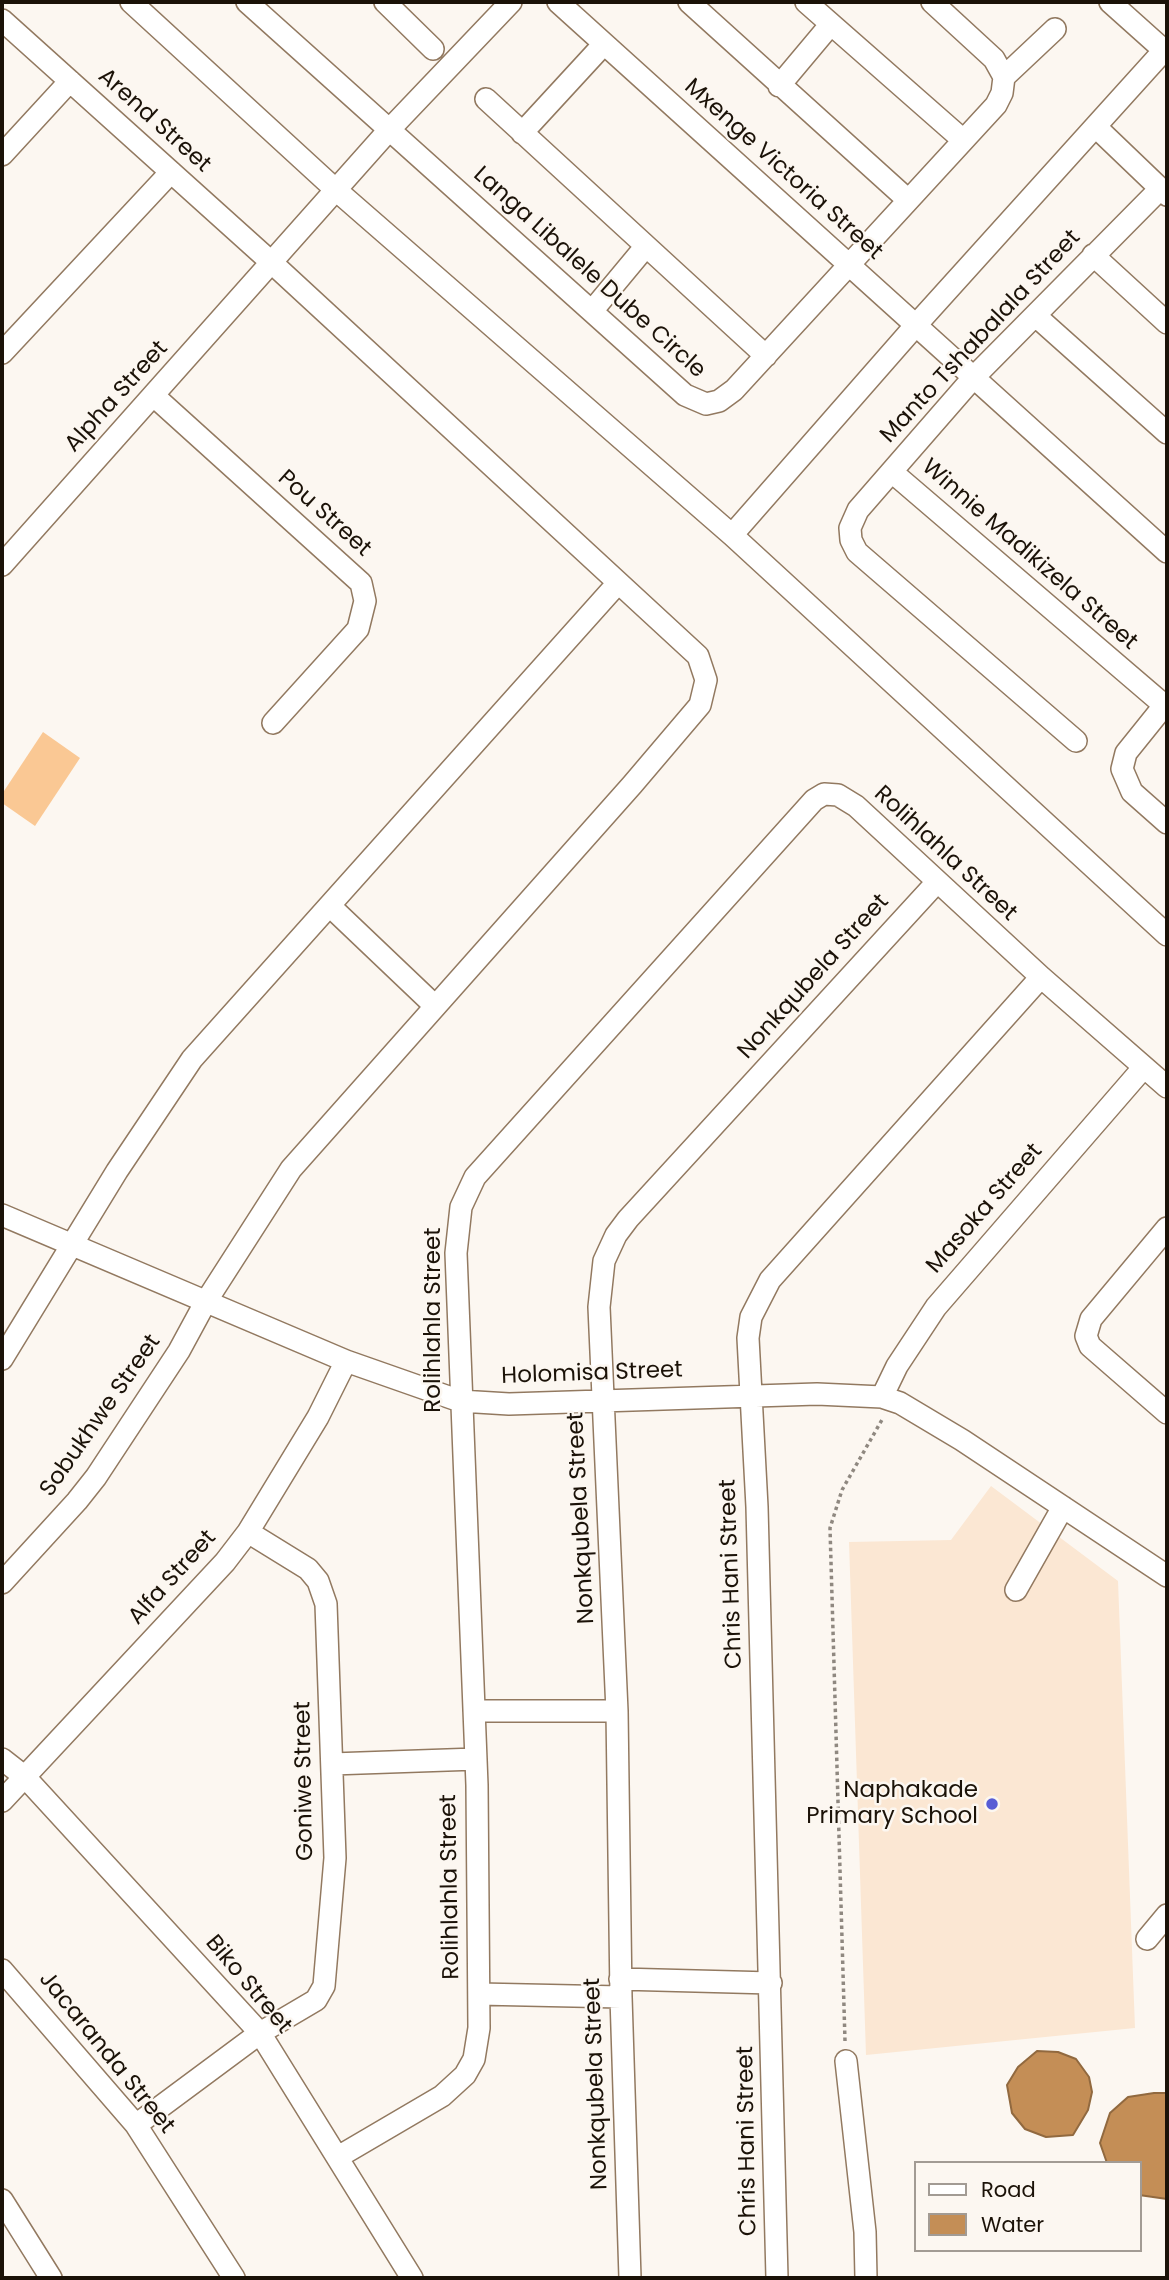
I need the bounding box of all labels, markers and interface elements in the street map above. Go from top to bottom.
street label: Arend Street [92,63,216,179]
street label: Mxenge Victoria Street [678,74,888,266]
street label: Langa Libalele Dube Circle [467,161,711,385]
street label: Manto Tshabalala Street [875,225,1087,449]
street label: Alpha Street [60,336,174,458]
street label: Winnie Madikizela Street [915,454,1143,656]
street label: Pou Street [272,465,376,563]
street label: Rolihlahla Street [868,781,1022,927]
street label: Nonkqubela Street [733,889,895,1065]
street label: Masoka Street [921,1138,1049,1280]
street label: Rolihlahla Street [420,1227,448,1413]
street label: Sobukhwe Street [35,1330,167,1502]
street label: Holomisa Street [501,1357,683,1391]
street label: Nonkqubela Street [563,1411,601,1625]
street label: Chris Hani Street [715,1478,749,1670]
street label: Alfa Street [123,1525,223,1631]
street label: Goniwe Street [290,1701,320,1861]
place label: Naphakade Primary School [806,1777,978,1831]
street label: Rolihlahla Street [436,1794,466,1980]
marker: Naphakade Primary School [984,1796,1000,1812]
street label: Biko Street [199,1930,297,2040]
street label: Jacaranda Street [32,1966,180,2140]
street label: Nonkqubela Street [580,1977,614,2191]
street label: Chris Hani Street [733,2046,763,2236]
legend [914,2161,1141,2252]
text: Road [981,2175,1036,2204]
text: Water [981,2210,1044,2239]

